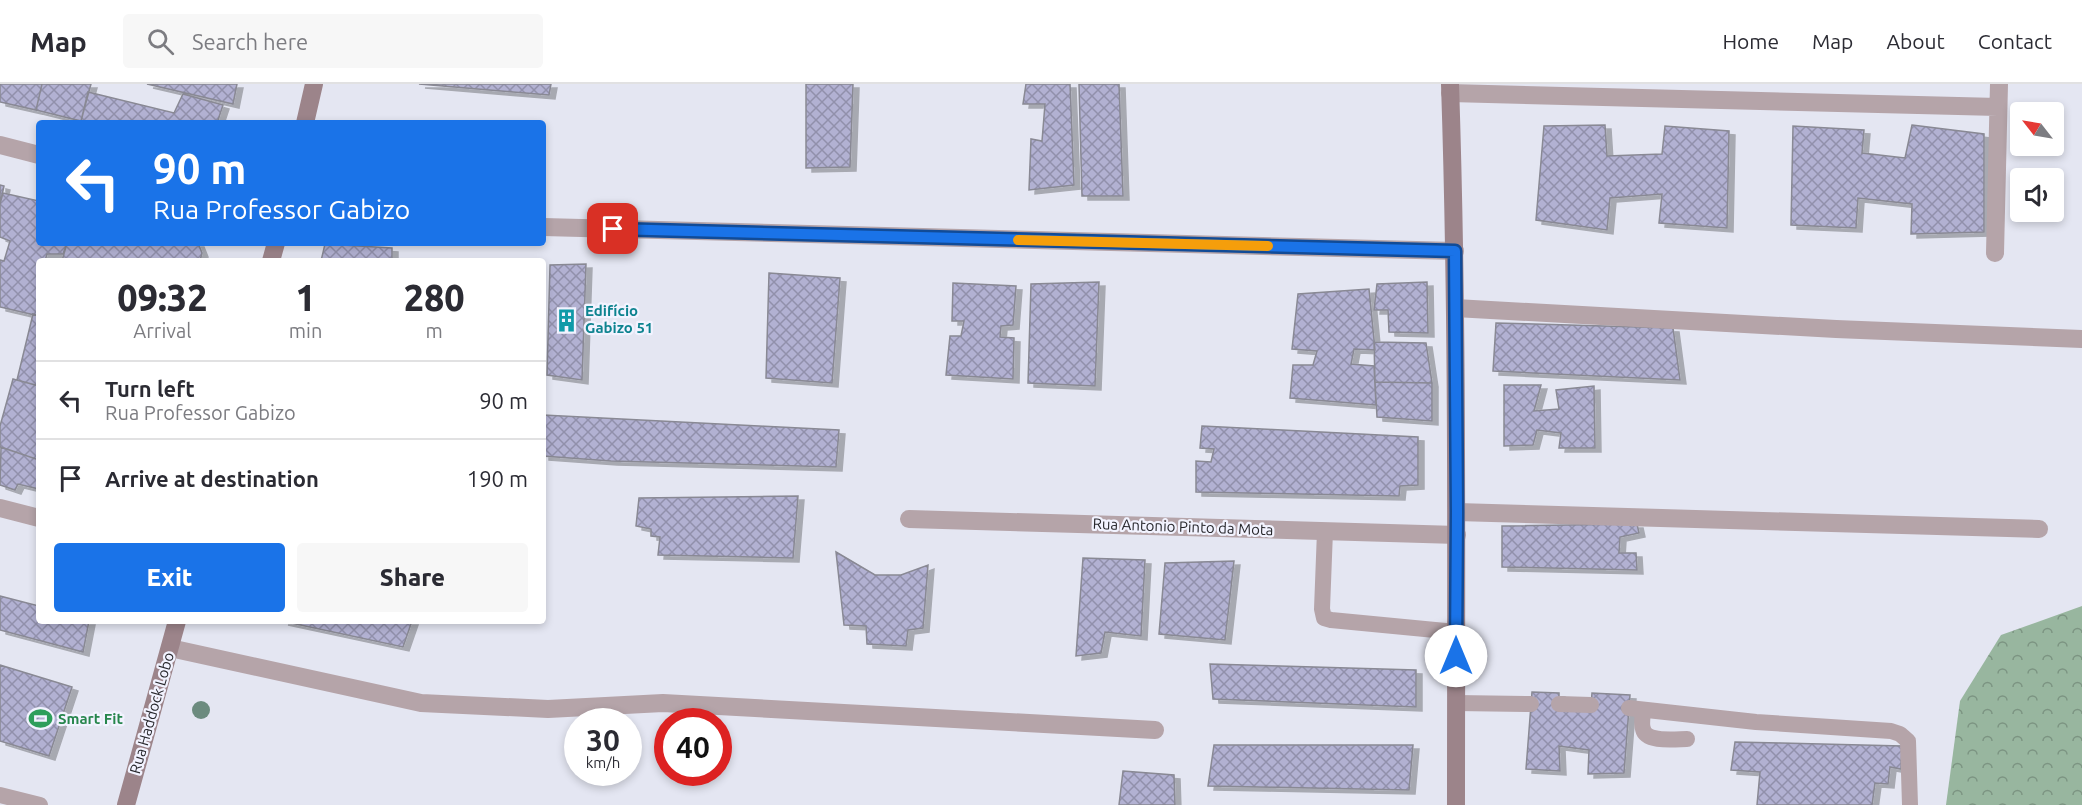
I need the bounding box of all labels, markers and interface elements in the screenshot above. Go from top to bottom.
search box [123,14,543,68]
icon: search [144,25,177,58]
text: Map [30,26,87,57]
text: Search here [192,29,308,54]
text: Home [1722,29,1779,53]
text: Map [1812,29,1853,53]
text: About [1886,29,1945,53]
text: Contact [1978,29,2052,53]
north arrow [2010,102,2064,156]
map controls [2010,102,2064,222]
icon: left [54,144,132,222]
text: 90 m [153,145,247,192]
button: sound [2010,168,2064,222]
text: Rua Professor Gabizo [153,194,410,224]
pin [587,203,638,254]
icon: arrive [596,212,629,245]
text: 09:32 [117,277,207,318]
text: 1 [295,277,316,318]
text: 280 [404,277,465,318]
place label: Edifício Gabizo 51 [585,302,653,336]
building icon: Edifício Gabizo 51 [554,307,580,333]
text: Arrival [133,319,192,342]
text: min [289,319,322,342]
text: m [426,319,443,342]
text: Turn left [105,376,195,401]
icon: left [54,384,87,417]
text: 90 m [479,388,528,413]
text: Rua Professor Gabizo [105,401,296,424]
icon: arrive [54,462,87,495]
text: Arrive at destination [105,466,319,491]
text: 190 m [467,466,528,491]
street label: Rua Antonio Pinto da Mota [1092,515,1274,538]
button: Exit [54,543,285,612]
button: Share [297,543,528,612]
position arrow [1424,624,1488,688]
street label: Rua Haddock Lobo [126,650,177,776]
sports icon: Smart Fit [27,706,53,732]
speed limit sign: 40 [654,708,732,786]
place label: Smart Fit [58,710,123,727]
text: 30 [586,723,620,757]
text: km/h [586,754,620,771]

